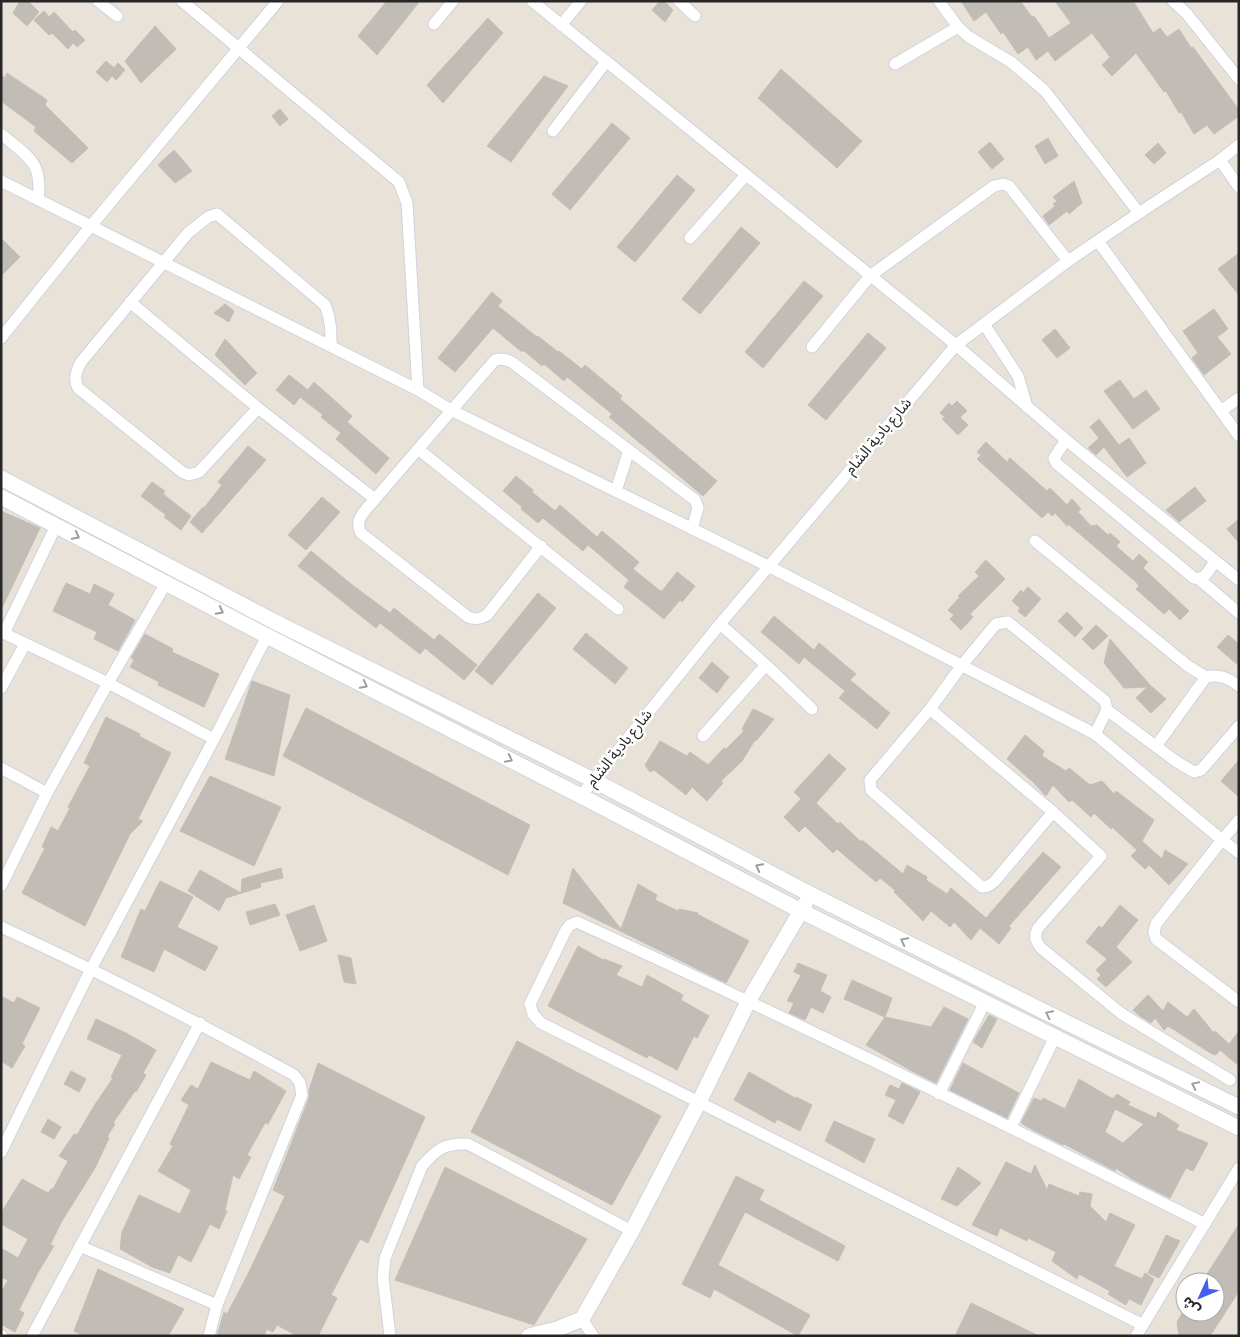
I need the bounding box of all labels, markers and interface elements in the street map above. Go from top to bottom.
street label: شارع بادية الشام [839,393,918,480]
one-way arrow [70,530,79,540]
one-way arrow [214,605,223,615]
one-way arrow [359,679,368,689]
street label: شارع بادية الشام [581,704,658,792]
one-way arrow [504,753,513,763]
one-way arrow [755,863,764,873]
one-way arrow [900,937,909,947]
one-way arrow [1045,1010,1054,1020]
one-way arrow [1191,1081,1200,1092]
north arrow [1175,1272,1225,1322]
text: ش [1177,1293,1204,1320]

